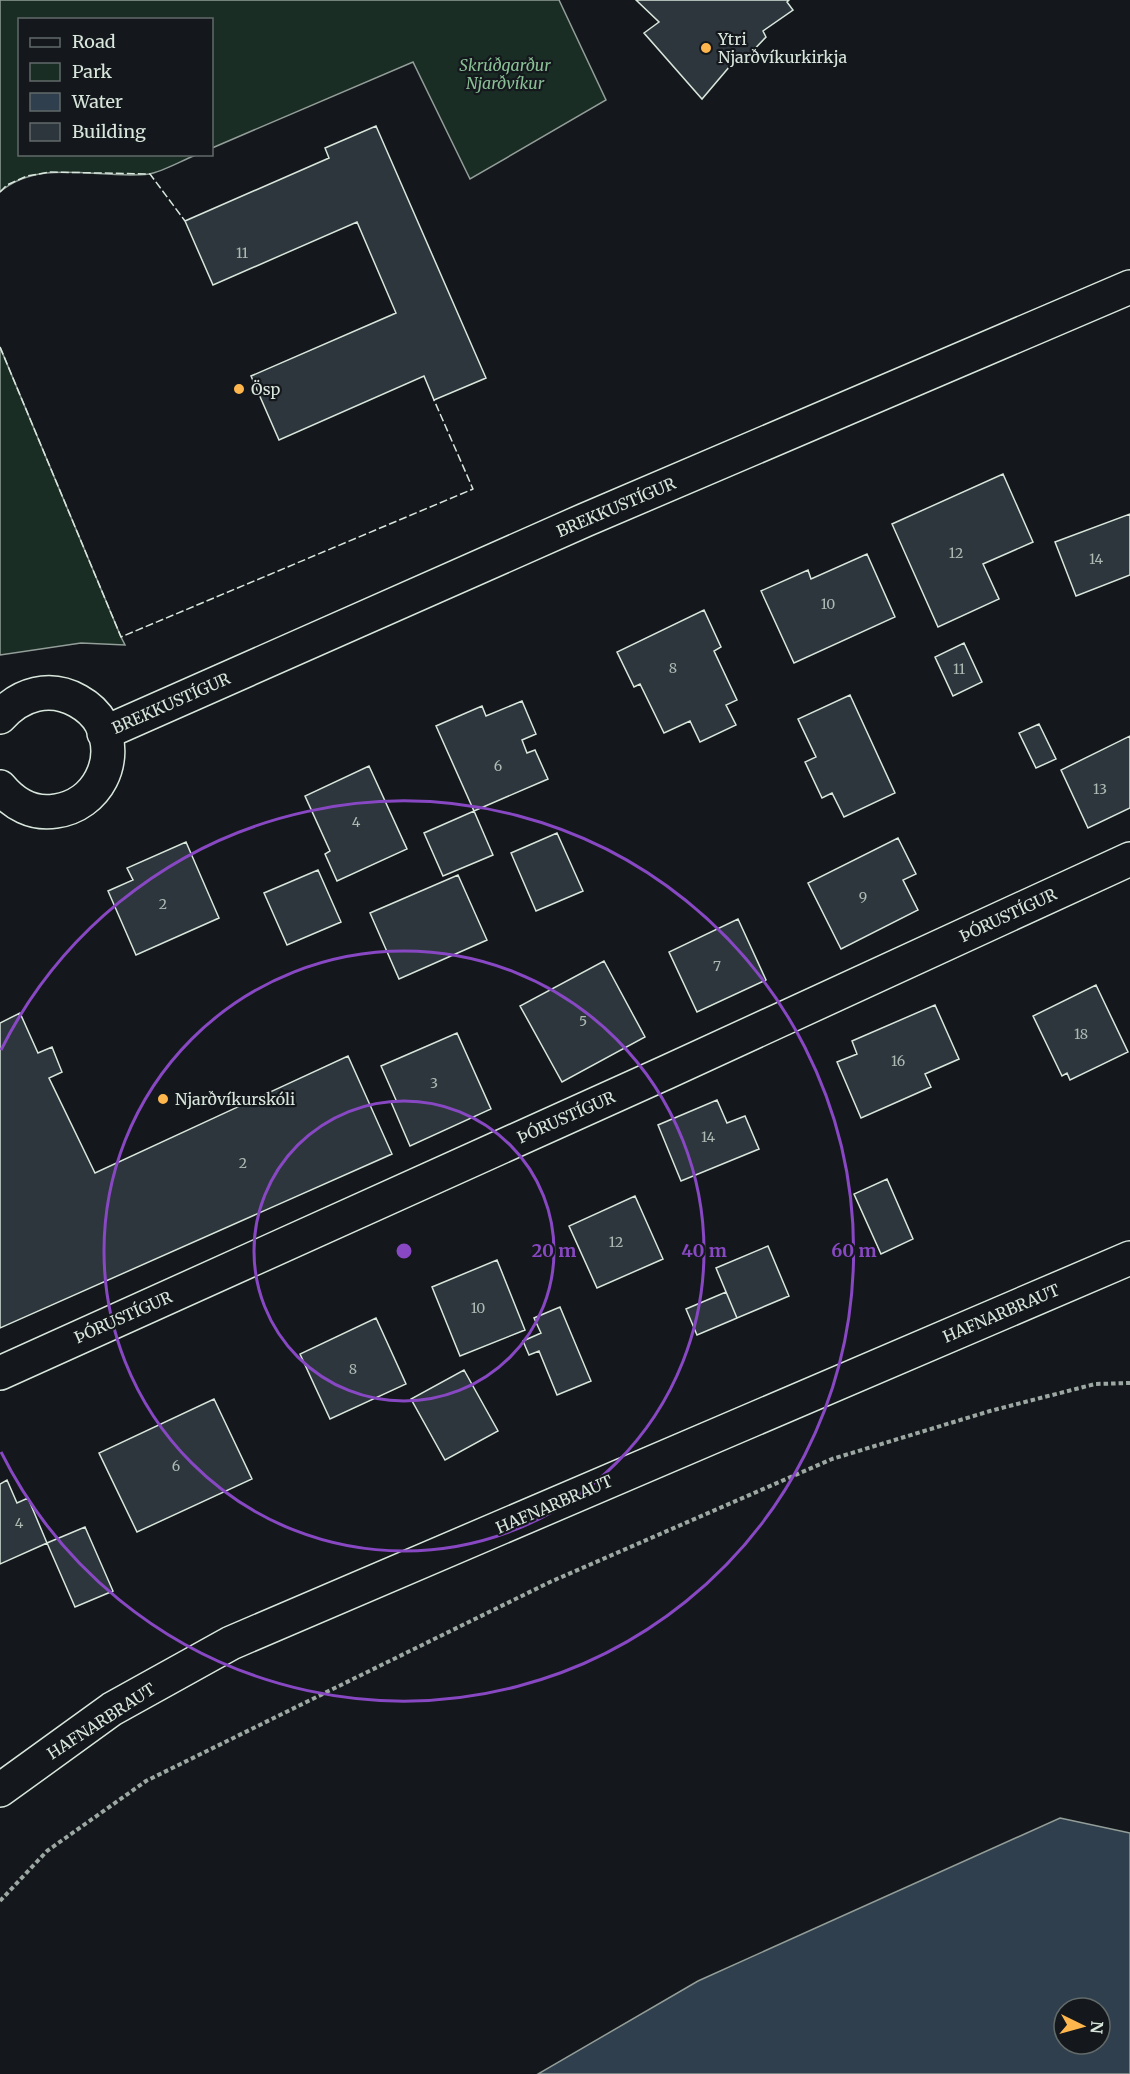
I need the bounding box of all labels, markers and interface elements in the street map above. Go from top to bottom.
legend [18,18,213,156]
place label: Ytri Njarðvíkurkirkja [717,29,847,67]
text: Road [72,30,116,53]
marker: Ytri Njarðvíkurkirkja [699,41,713,55]
park label: Skrúðgarður Njarðvíkur [459,55,551,93]
text: Park [72,60,113,83]
text: Water [71,90,123,113]
text: Building [72,120,146,143]
house number: 11 [236,244,248,262]
place label: Ösp [251,379,280,399]
marker: Ösp [232,382,246,396]
street label: BREKKUSTÍGUR [554,473,679,541]
house number: 12 [949,544,963,562]
house number: 14 [1089,550,1103,568]
house number: 10 [821,595,835,613]
house number: 8 [669,659,677,677]
house number: 11 [953,660,965,678]
street label: BREKKUSTÍGUR [109,668,234,738]
house number: 6 [494,757,502,775]
house number: 13 [1093,780,1107,798]
house number: 4 [352,813,361,831]
street label: ÞÓRUSTÍGUR [956,883,1060,946]
house number: 9 [859,888,867,906]
house number: 2 [159,895,167,913]
house number: 7 [713,957,721,975]
house number: 5 [579,1012,587,1030]
house number: 18 [1074,1025,1088,1043]
house number: 16 [891,1052,905,1070]
house number: 3 [430,1074,438,1092]
street label: ÞÓRUSTÍGUR [514,1086,619,1147]
place label: Njarðvíkurskóli [175,1089,295,1109]
marker: Njarðvíkurskóli [156,1092,170,1106]
house number: 14 [701,1128,715,1146]
house number: 2 [239,1154,247,1172]
house number: 12 [609,1233,623,1251]
text: 20 m [532,1239,576,1262]
text: 40 m [681,1239,727,1262]
text: 60 m [831,1239,877,1262]
centre of rings [394,1241,414,1261]
street label: HAFNARBRAUT [940,1279,1062,1347]
street label: ÞÓRUSTÍGUR [71,1286,176,1347]
house number: 10 [471,1299,485,1317]
house number: 8 [349,1360,357,1378]
house number: 6 [172,1457,180,1475]
street label: HAFNARBRAUT [493,1470,615,1538]
house number: 4 [15,1514,24,1532]
street label: HAFNARBRAUT [43,1679,159,1763]
north arrow [1052,1996,1112,2056]
text: N [1086,2020,1107,2035]

